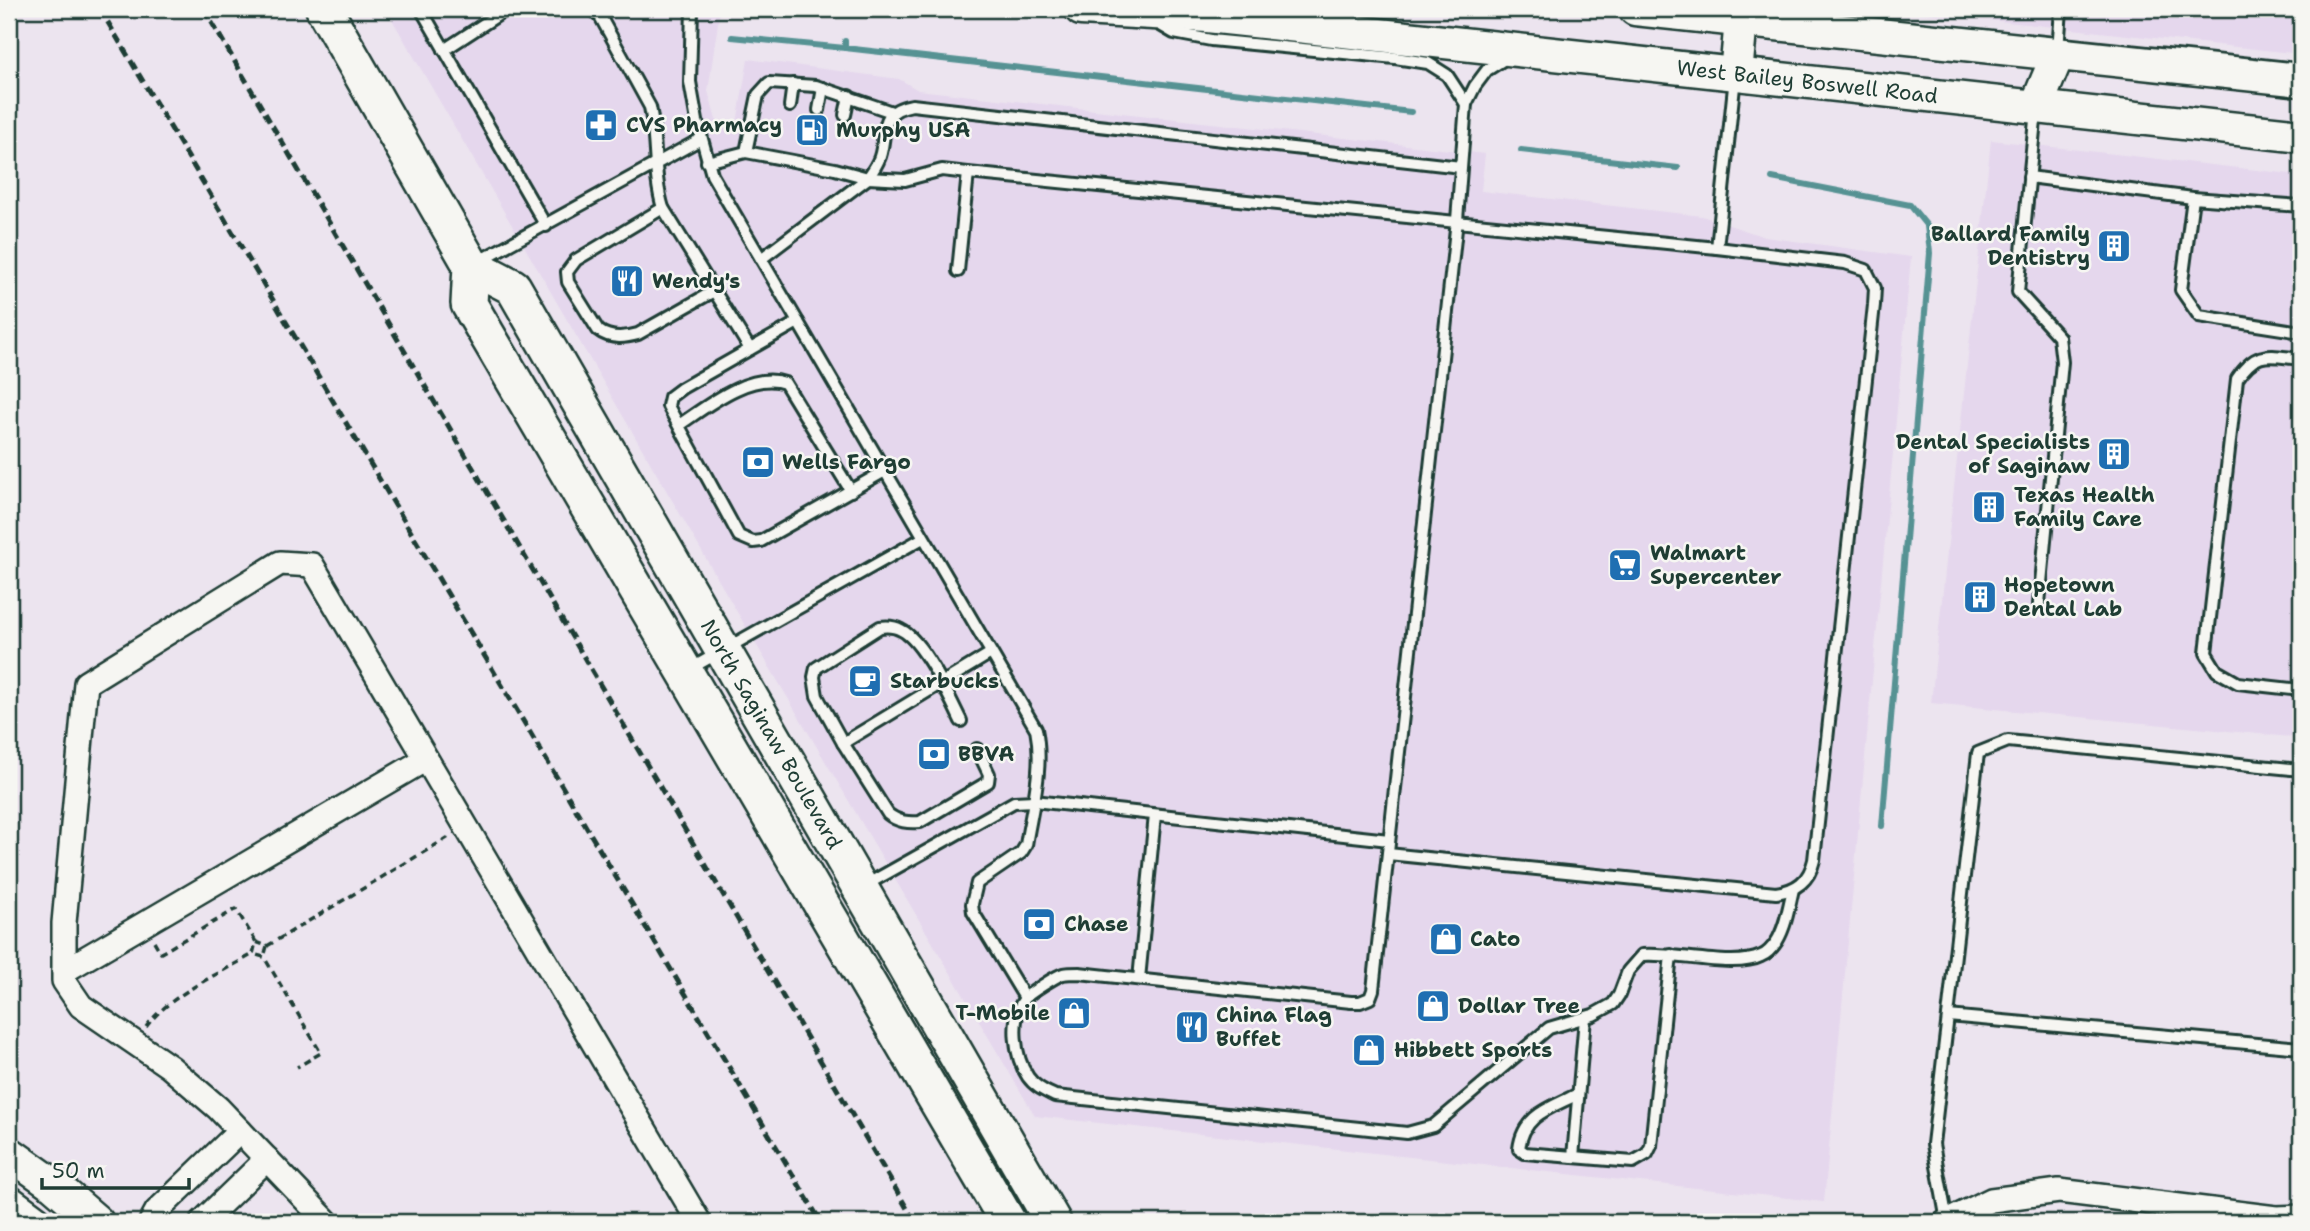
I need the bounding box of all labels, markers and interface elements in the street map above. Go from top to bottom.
street label: West Bailey Boswell Road [1675,54,1939,110]
pharmacy icon: CVS Pharmacy [582,106,620,144]
place label: CVS Pharmacy [626,111,782,139]
fuel station icon: Murphy USA [793,111,831,149]
place label: Murphy USA [836,116,970,144]
place label: Ballard Family Dentistry [1931,220,2090,272]
building icon: Ballard Family Dentistry [2095,227,2133,265]
restaurant icon: Wendy's [608,262,646,300]
place label: Wendy's [652,267,740,295]
place label: Dental Specialists of Saginaw [1896,428,2090,480]
building icon: Dental Specialists of Saginaw [2095,435,2133,473]
bank icon: Wells Fargo [739,443,777,481]
place label: Wells Fargo [782,448,911,476]
place label: Texas Health Family Care [2014,481,2155,533]
building icon: Texas Health Family Care [1970,488,2008,526]
place label: Walmart Supercenter [1650,539,1781,591]
supermarket icon: Walmart Supercenter [1606,546,1644,584]
place label: Hopetown Dental Lab [2004,571,2122,623]
building icon: Hopetown Dental Lab [1961,578,1999,616]
street label: North Saginaw Boulevard [694,614,849,854]
cafe icon: Starbucks [846,662,884,700]
place label: Starbucks [890,667,999,695]
bank icon: BBVA [915,735,953,773]
place label: BBVA [958,740,1014,768]
bank icon: Chase [1020,905,1058,943]
place label: Chase [1064,910,1129,938]
shop icon: Cato [1427,920,1465,958]
place label: Cato [1470,925,1521,953]
shop icon: Dollar Tree [1414,987,1452,1025]
place label: Dollar Tree [1458,992,1580,1020]
shop icon: T-Mobile [1055,994,1093,1032]
place label: T-Mobile [956,999,1050,1027]
place label: China Flag Buffet [1216,1001,1332,1053]
restaurant icon: China Flag Buffet [1173,1008,1211,1046]
shop icon: Hibbett Sports [1350,1031,1388,1069]
place label: Hibbett Sports [1394,1036,1552,1064]
scale bar [42,1147,189,1191]
text: 50 m [52,1157,105,1185]

